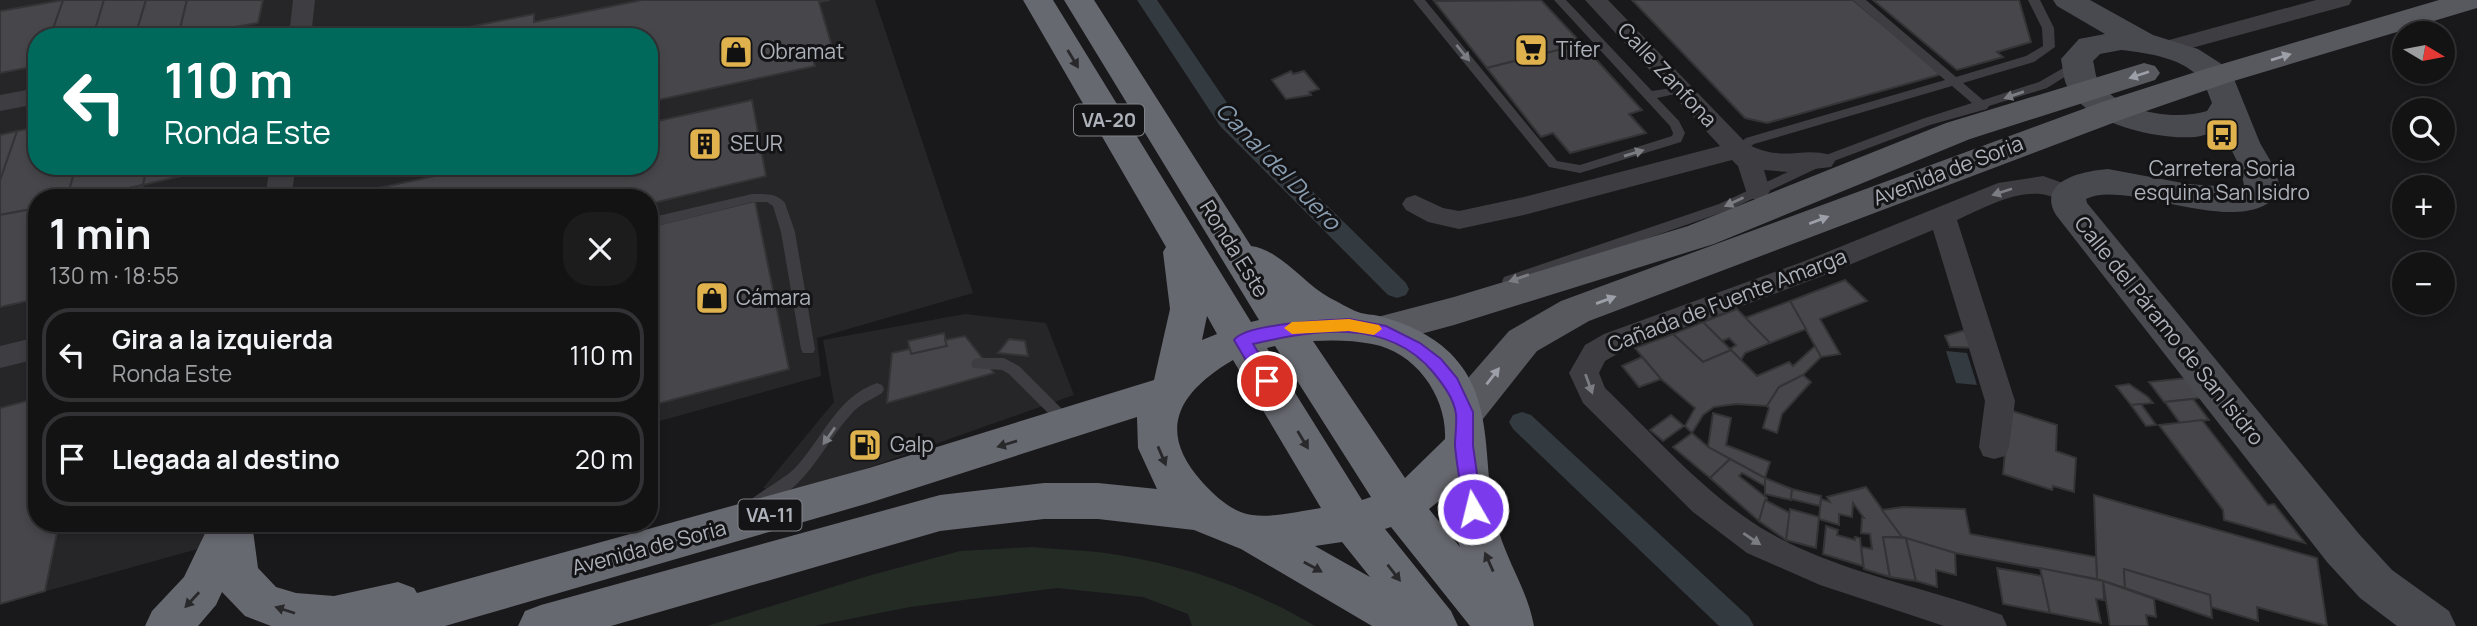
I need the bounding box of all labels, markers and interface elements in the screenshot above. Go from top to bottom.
street label: Calle Zanfona [1612,16,1724,133]
north arrow [2392,21,2455,84]
map controls [2392,21,2455,315]
supermarket icon: Tifer [1512,31,1550,69]
shop icon: Obramat [717,33,755,71]
place label: Tifer [1556,35,1601,63]
place label: Obramat [760,37,844,65]
one-way arrow [1455,43,1470,61]
text: 110 m [164,46,293,113]
one-way arrow [1067,49,1079,68]
one-way arrow [2271,52,2292,62]
icon: left [49,56,140,147]
one-way arrow [2128,70,2149,80]
one-way arrow [2004,90,2025,101]
water label: Canal del Duero [1209,94,1349,237]
button: search [2392,98,2455,161]
road number: VA-20 [1074,104,1144,136]
text: Ronda Este [164,110,331,154]
bus stop icon: Carretera Soria esquina San Isidro [2203,116,2241,154]
building icon: SEUR [686,125,724,163]
place label: SEUR [730,129,783,157]
street label: Avenida de Soria [1869,129,2027,212]
one-way arrow [1624,147,1645,157]
place label: Carretera Soria esquina San Isidro [2134,154,2310,206]
button: + [2392,175,2455,238]
one-way arrow [1991,188,2012,198]
street label: Ronda Este [1194,195,1276,302]
one-way arrow [1723,197,1744,208]
text: 1 min [49,204,152,262]
street label: Calle del Páramo de San Isidro [2069,210,2271,451]
button: close [563,212,637,286]
one-way arrow [1808,214,1829,225]
street label: Cañada de Fuente Amarga [1603,241,1850,359]
button: − [2392,252,2455,315]
text: 130 m · 18:55 [49,259,179,291]
one-way arrow [1508,273,1529,284]
shop icon: Cámara [693,279,731,317]
place label: Cámara [736,283,811,311]
one-way arrow [1595,294,1616,305]
text: Gira a la izquierda [112,321,333,357]
icon: left [53,336,91,374]
text: 110 m [570,337,633,373]
pin [1237,351,1297,411]
text: Ronda Este [112,357,232,389]
icon: arrive [1248,362,1286,400]
one-way arrow [1485,367,1500,385]
one-way arrow [1583,373,1594,394]
fuel station icon: Galp [846,426,884,464]
one-way arrow [822,427,836,445]
place label: Galp [890,430,934,458]
one-way arrow [1297,431,1309,450]
one-way arrow [997,439,1018,449]
icon: arrive [53,440,91,478]
text: Llegada al destino [112,441,340,477]
text: 20 m [575,441,633,477]
one-way arrow [1157,446,1168,467]
position arrow [1436,472,1510,546]
road number: VA-11 [738,500,802,530]
street label: Avenida de Soria [568,513,729,581]
one-way arrow [1743,532,1762,545]
one-way arrow [1484,551,1495,572]
one-way arrow [1303,561,1322,573]
one-way arrow [1386,564,1401,582]
one-way arrow [184,591,200,608]
one-way arrow [275,604,296,615]

